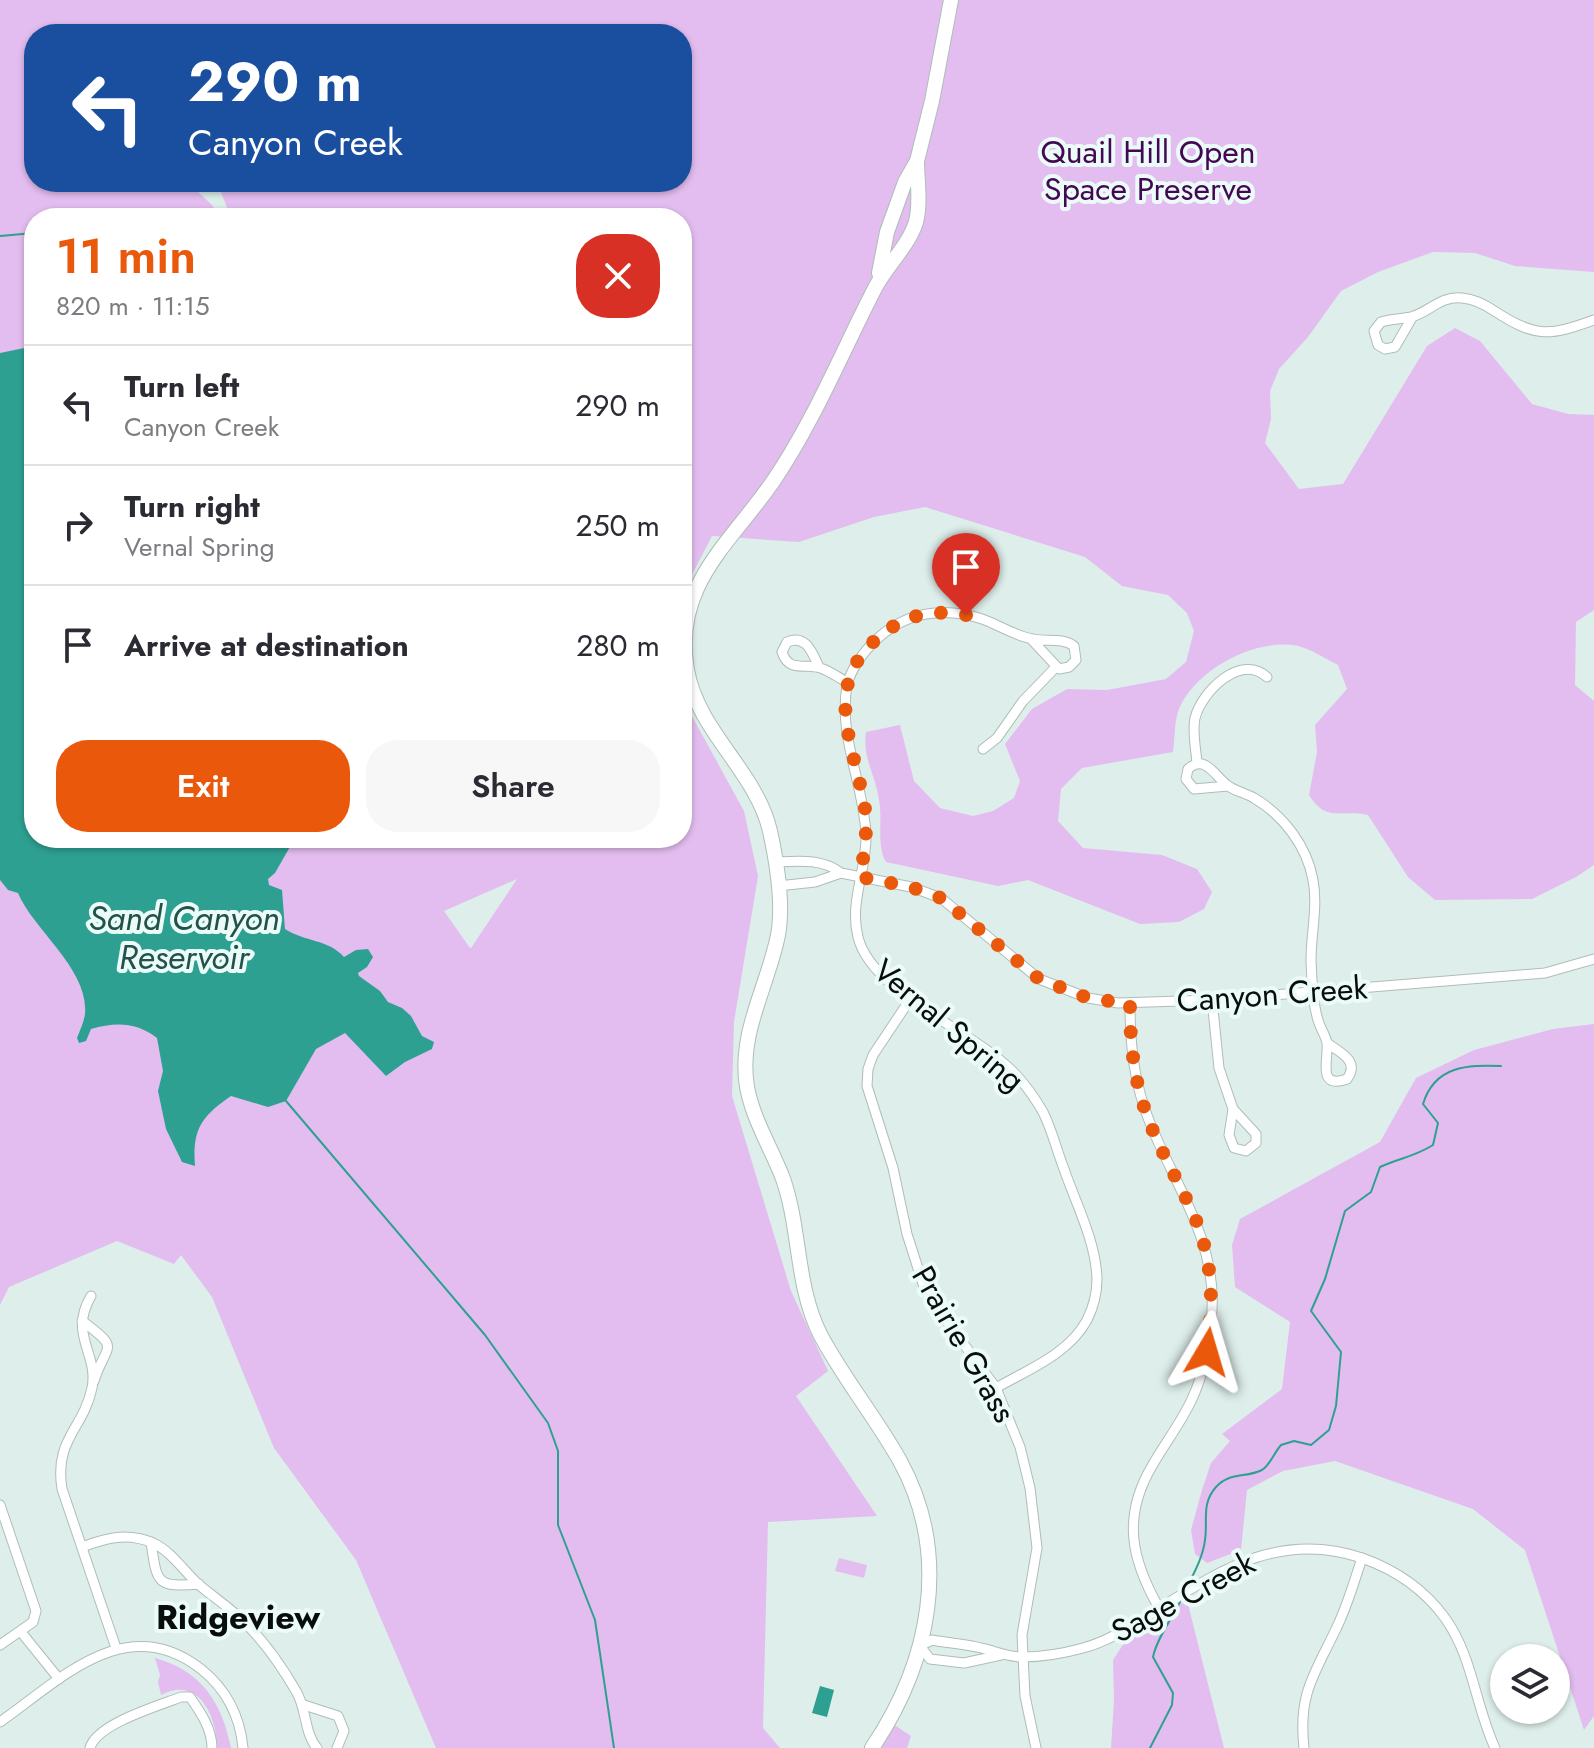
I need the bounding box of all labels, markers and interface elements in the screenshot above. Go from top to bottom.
text: 290 m [188,41,362,122]
icon: left [56,56,160,160]
text: Canyon Creek [188,116,403,168]
park label: Quail Hill Open Space Preserve [1040,129,1256,212]
text: 11 min [56,222,196,291]
button: close [576,234,660,318]
text: 820 m · 11:15 [56,287,210,325]
text: Turn left [124,365,239,408]
icon: left [56,383,100,427]
text: 290 m [575,384,660,427]
text: Canyon Creek [124,408,279,446]
text: Turn right [124,485,260,528]
icon: right [56,503,100,547]
text: 250 m [576,504,660,547]
text: Vernal Spring [124,528,275,566]
pin [932,533,1000,615]
icon: arrive [944,545,988,589]
icon: arrive [56,623,100,667]
text: Arrive at destination [124,624,409,667]
text: 280 m [576,624,660,667]
button: Exit [56,740,350,832]
button: Share [366,740,660,832]
water label: Sand Canyon Reservoir [88,894,280,982]
street label: Vernal Spring [863,948,1035,1102]
street label: Canyon Creek [1175,964,1370,1024]
street label: Prairie Grass [901,1257,1027,1431]
position arrow [1165,1310,1249,1394]
street label: Sage Creek [1103,1539,1264,1654]
district label: Ridgeview [156,1593,321,1642]
map controls [1490,1644,1570,1724]
button: layers [1490,1644,1570,1724]

